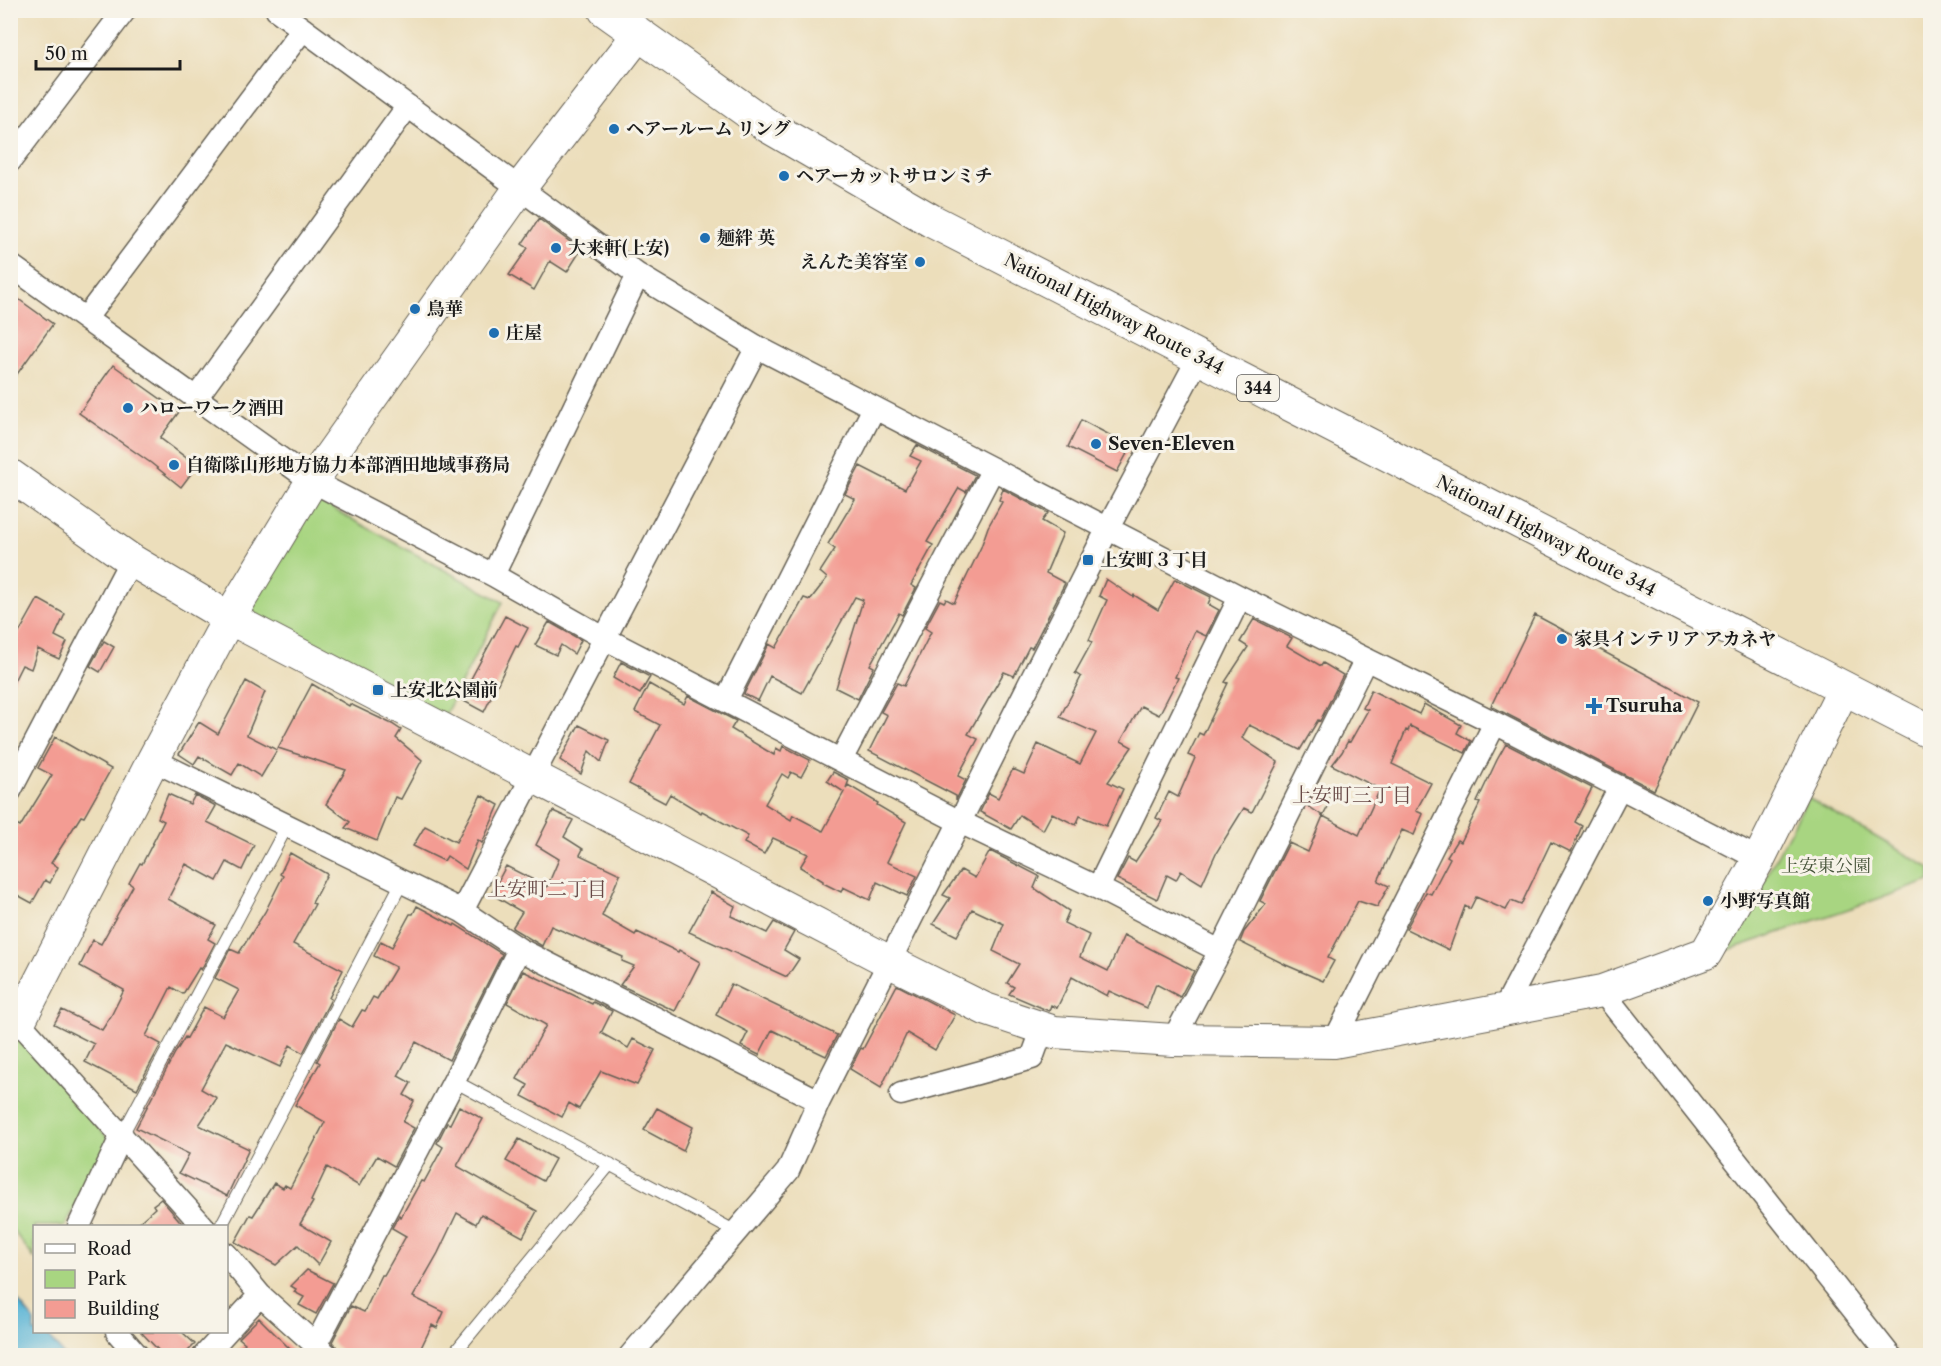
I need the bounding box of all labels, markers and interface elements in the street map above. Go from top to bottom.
scale bar [36,33,180,71]
text: 50 m [45,43,88,65]
place label: ヘアールーム リング [626,118,791,140]
marker: ヘアールーム リング [607,122,621,136]
place label: ヘアーカットサロンミチ [796,165,992,187]
marker: ヘアーカットサロンミチ [777,169,791,183]
place label: 麺絆 英 [717,227,776,249]
marker: 麺絆 英 [698,231,712,245]
place label: 大来軒(上安) [568,237,669,259]
marker: 大来軒(上安) [549,241,563,255]
street label: National Highway Route 344 [1000,249,1228,379]
place label: えんた美容室 [800,251,908,273]
marker: えんた美容室 [913,255,927,269]
place label: 鳥華 [427,298,463,320]
marker: 鳥華 [408,302,422,316]
place label: 庄屋 [506,322,542,344]
marker: 庄屋 [487,326,501,340]
road number: 344 [1237,375,1279,401]
place label: ハローワーク酒田 [140,397,284,419]
marker: ハローワーク酒田 [121,401,135,415]
place label: Seven-Eleven [1108,433,1236,455]
marker: Seven-Eleven [1089,437,1103,451]
place label: 自衛隊山形地方協力本部酒田地域事務局 [186,454,510,476]
marker: 自衛隊山形地方協力本部酒田地域事務局 [167,458,181,472]
street label: National Highway Route 344 [1432,471,1660,601]
place label: 上安町３丁目 [1100,549,1208,571]
marker: 上安町３丁目 [1081,553,1095,567]
place label: 家具インテリア アカネヤ [1574,628,1776,650]
marker: 家具インテリア アカネヤ [1555,632,1569,646]
place label: 上安北公園前 [390,679,498,701]
marker: 上安北公園前 [371,683,385,697]
place label: Tsuruha [1606,695,1683,717]
marker: Tsuruha [1587,699,1601,713]
district label: 上安町三丁目 [1292,783,1412,807]
park label: 上安東公園 [1781,855,1871,877]
district label: 上安町二丁目 [487,877,607,901]
place label: 小野写真館 [1720,890,1810,912]
marker: 小野写真館 [1701,894,1715,908]
legend [33,1225,228,1333]
text: Road [87,1238,132,1260]
text: Park [87,1268,128,1290]
text: Building [87,1298,159,1320]

